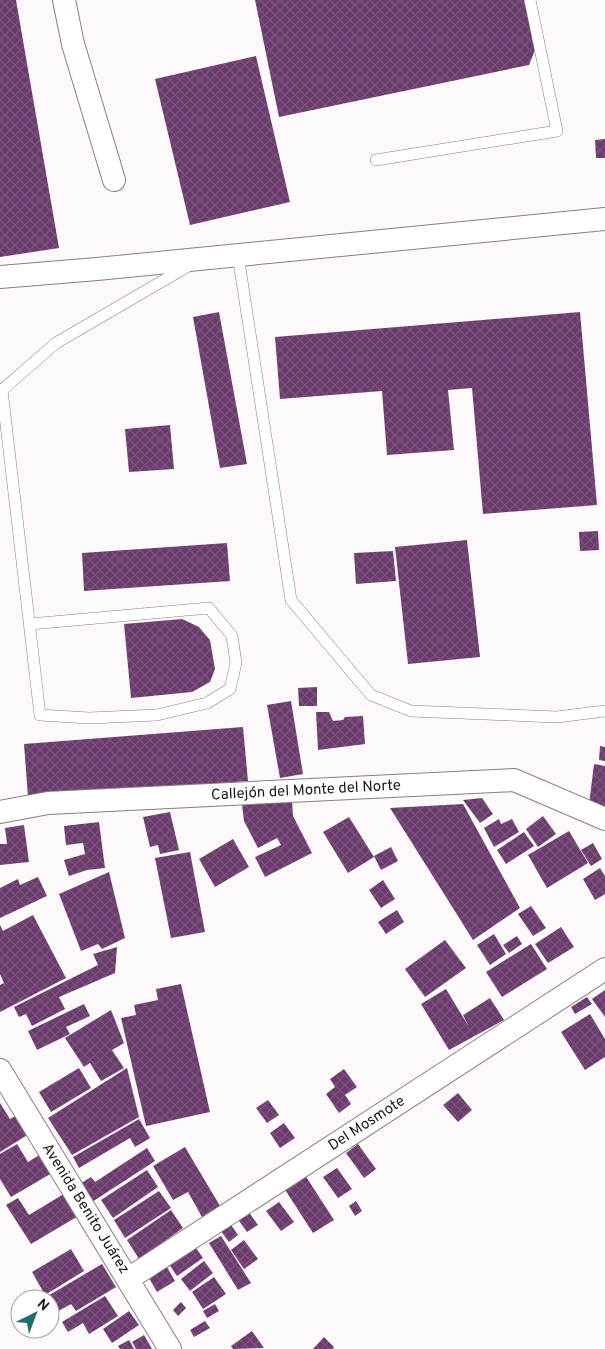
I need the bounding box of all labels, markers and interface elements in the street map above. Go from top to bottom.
street label: Callejón del Monte del Norte [211,777,401,805]
street label: Del Mosmote [325,1092,409,1156]
street label: Avenida Benito Juárez [37,1140,133,1278]
north arrow [10,1289,60,1339]
text: N [33,1296,52,1315]

